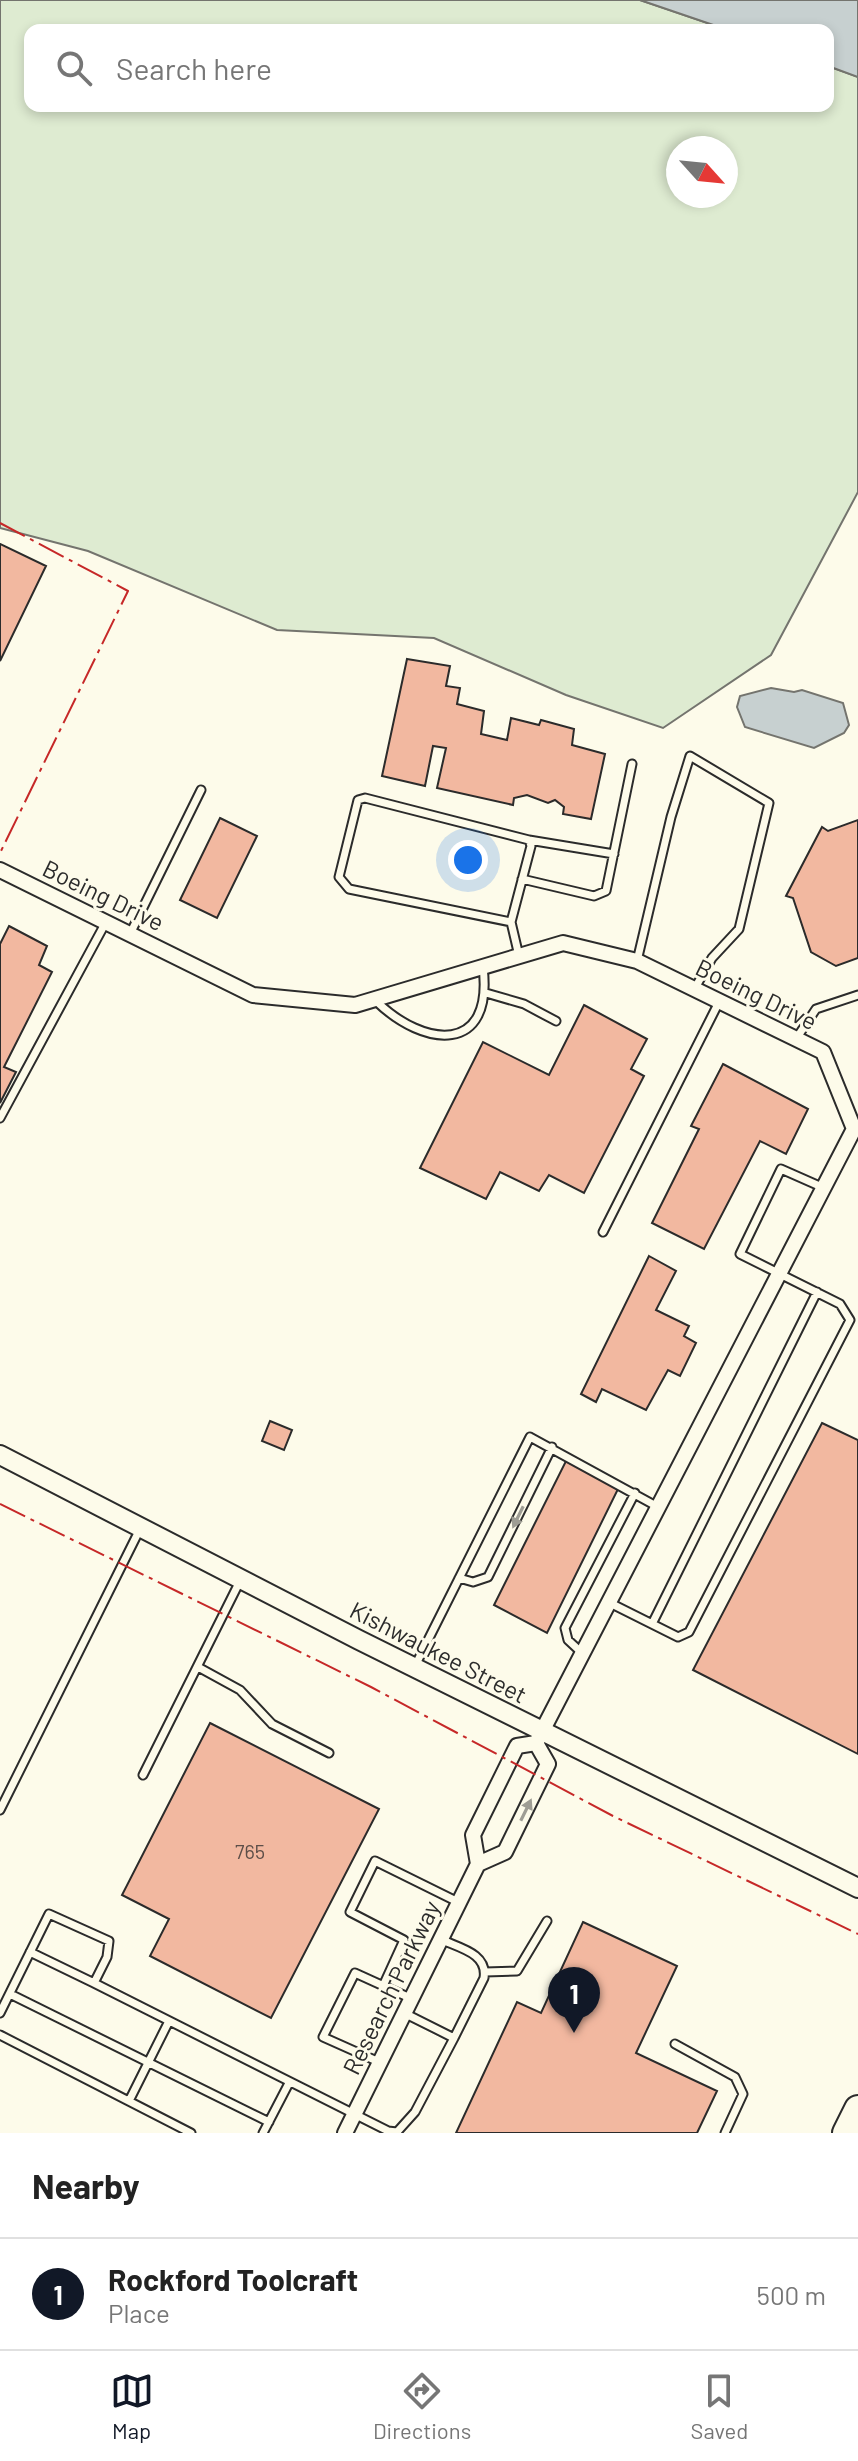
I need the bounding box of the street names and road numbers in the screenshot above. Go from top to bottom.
street label: Boeing Drive [38,853,169,936]
street label: Boeing Drive [691,952,822,1035]
street label: Kishwaukee Street [345,1595,532,1709]
street label: Research Parkway [336,1896,445,2079]

